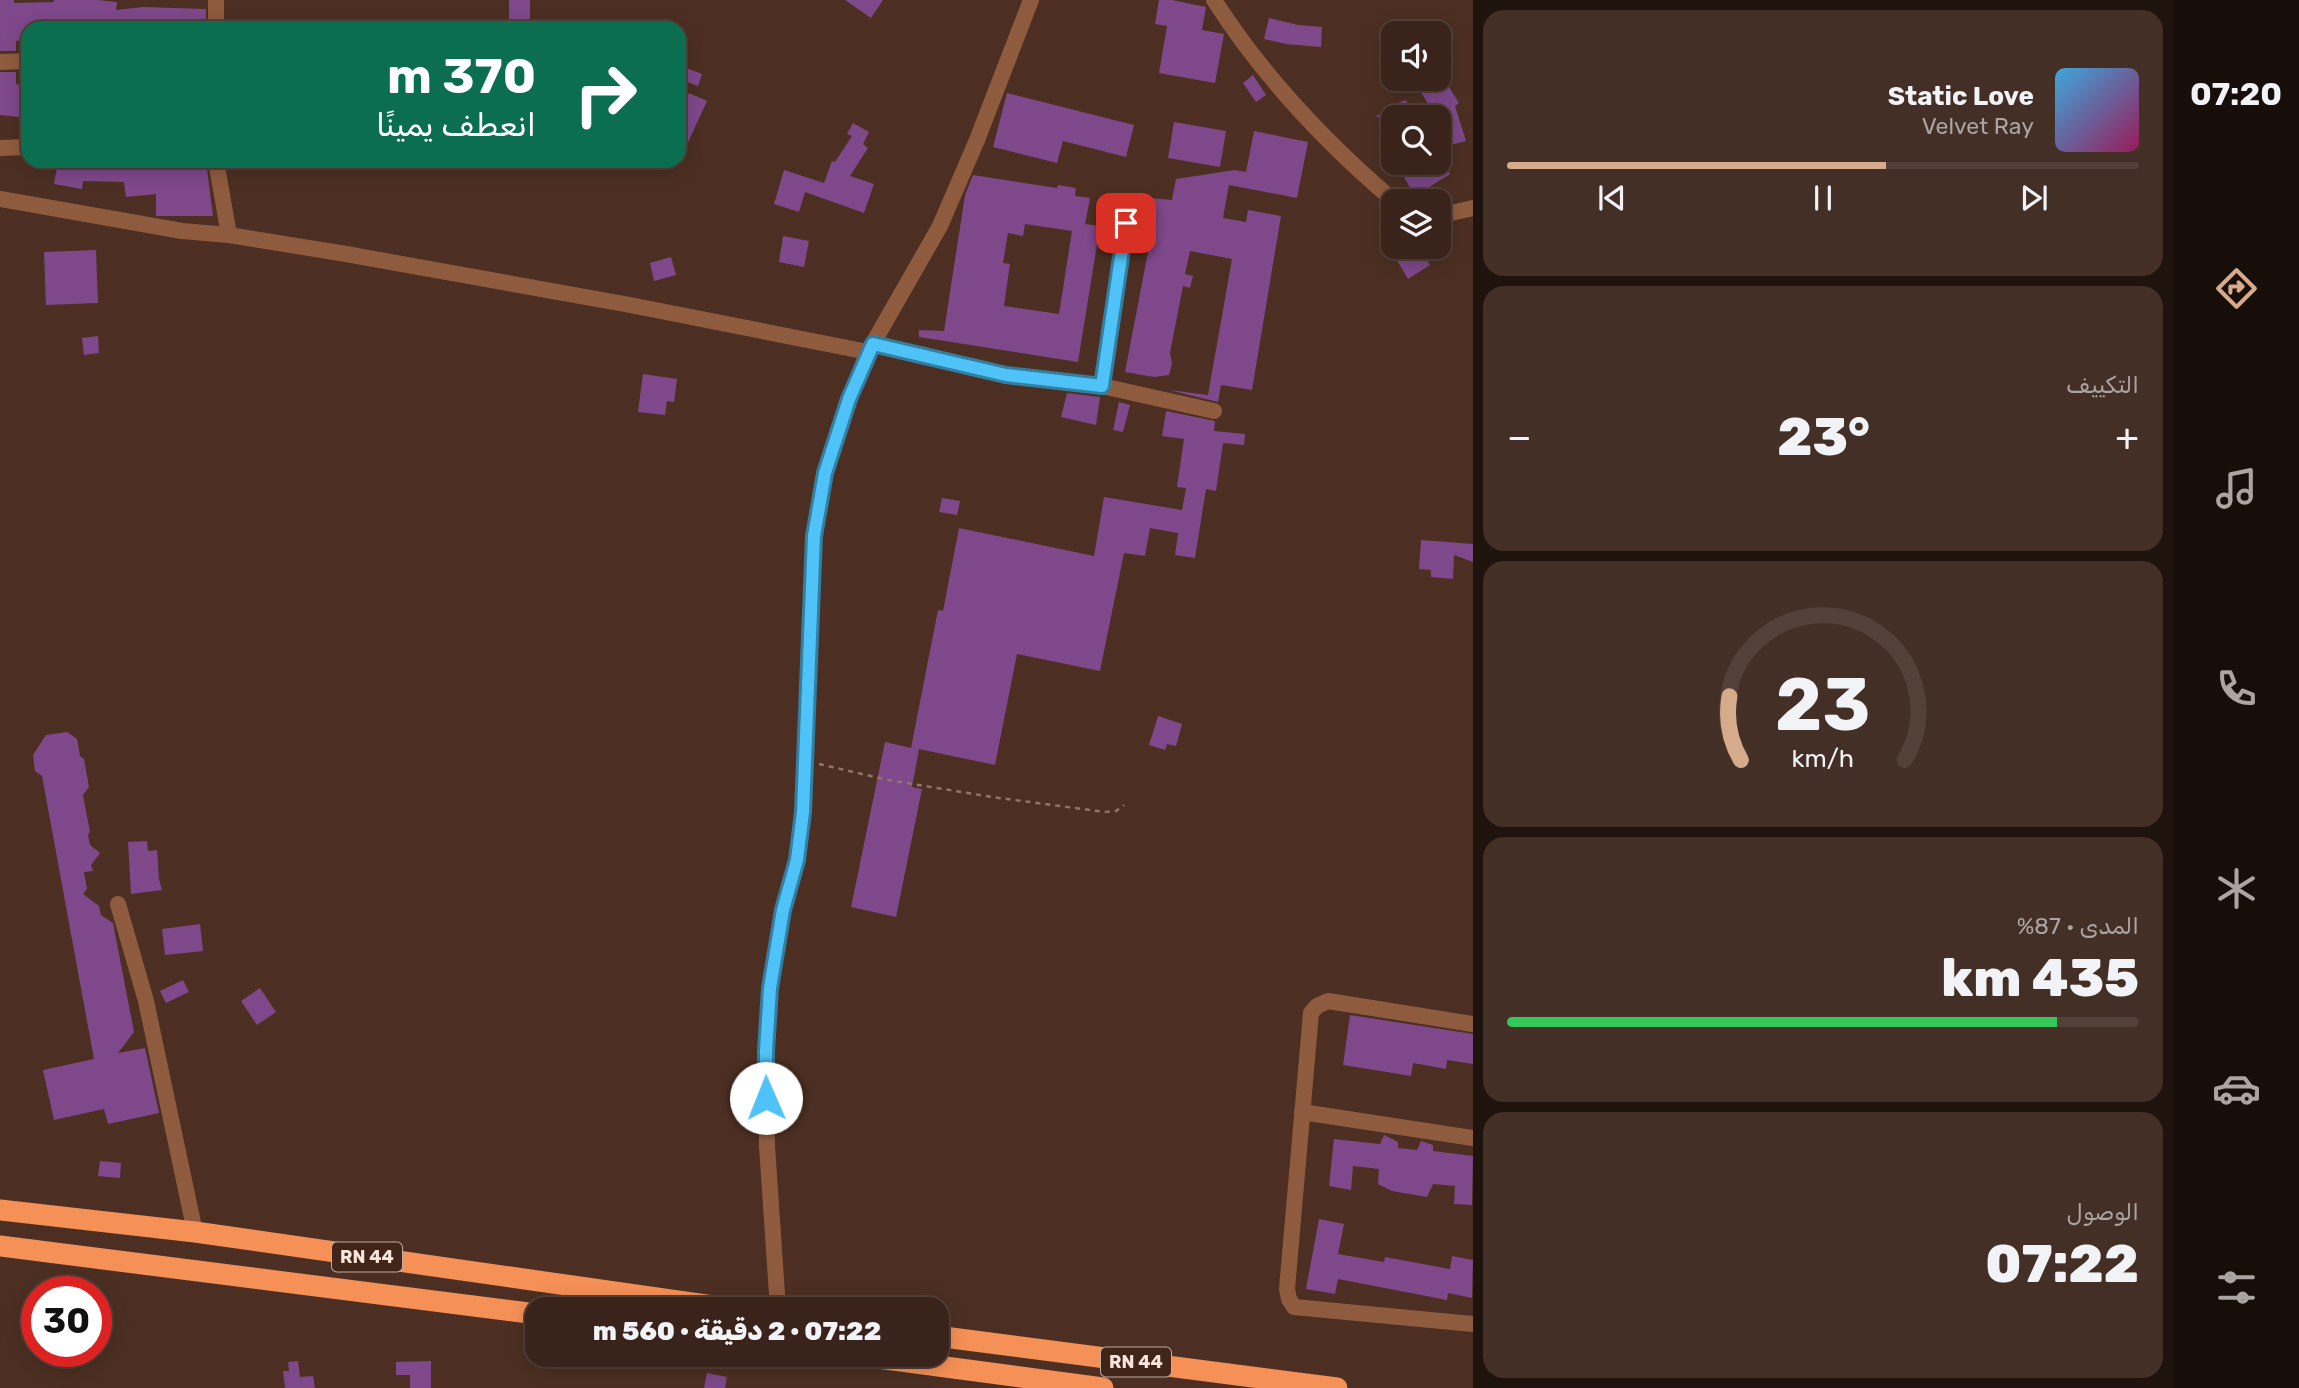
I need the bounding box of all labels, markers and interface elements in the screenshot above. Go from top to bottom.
map controls [1381,21,1451,259]
button: sound [1381,21,1451,91]
text: 370 m [387,47,536,105]
icon: right [560,49,651,140]
text: 07:20 [2190,75,2282,113]
text: Static Love [1888,81,2034,112]
button: search [1381,105,1451,175]
text: انعطف يمينًا [376,106,536,144]
text: Velvet Ray [1922,112,2034,140]
icon: previous [1593,179,1631,217]
icon: pause [1804,179,1842,217]
icon: next [2015,179,2053,217]
button: layers [1381,189,1451,259]
pin [1096,193,1156,253]
icon: arrive [1107,204,1145,242]
icon: directions [2212,264,2261,313]
text: التكييف [2066,371,2139,399]
text: 23° [1777,406,1870,468]
text: − [1507,414,1532,460]
text: + [2115,414,2139,460]
icon: music [2212,464,2261,513]
text: 23 [1775,662,1871,748]
icon: phone [2212,664,2261,713]
text: km/h [1792,744,1854,773]
icon: climate [2212,864,2261,913]
text: المدى · 87% [2017,912,2139,940]
text: 435 km [1941,947,2139,1009]
position arrow [729,1061,803,1135]
icon: car [2212,1064,2261,1113]
text: الوصول [2067,1198,2139,1226]
text: 07:22 [1985,1233,2139,1295]
road number: RN 44 [332,1242,402,1272]
icon: filters [2212,1263,2261,1312]
speed limit sign: 30 [21,1276,112,1367]
text: 07:22 · 2 دقيقة · 560 m [593,1316,881,1347]
road number: RN 44 [1101,1348,1171,1377]

